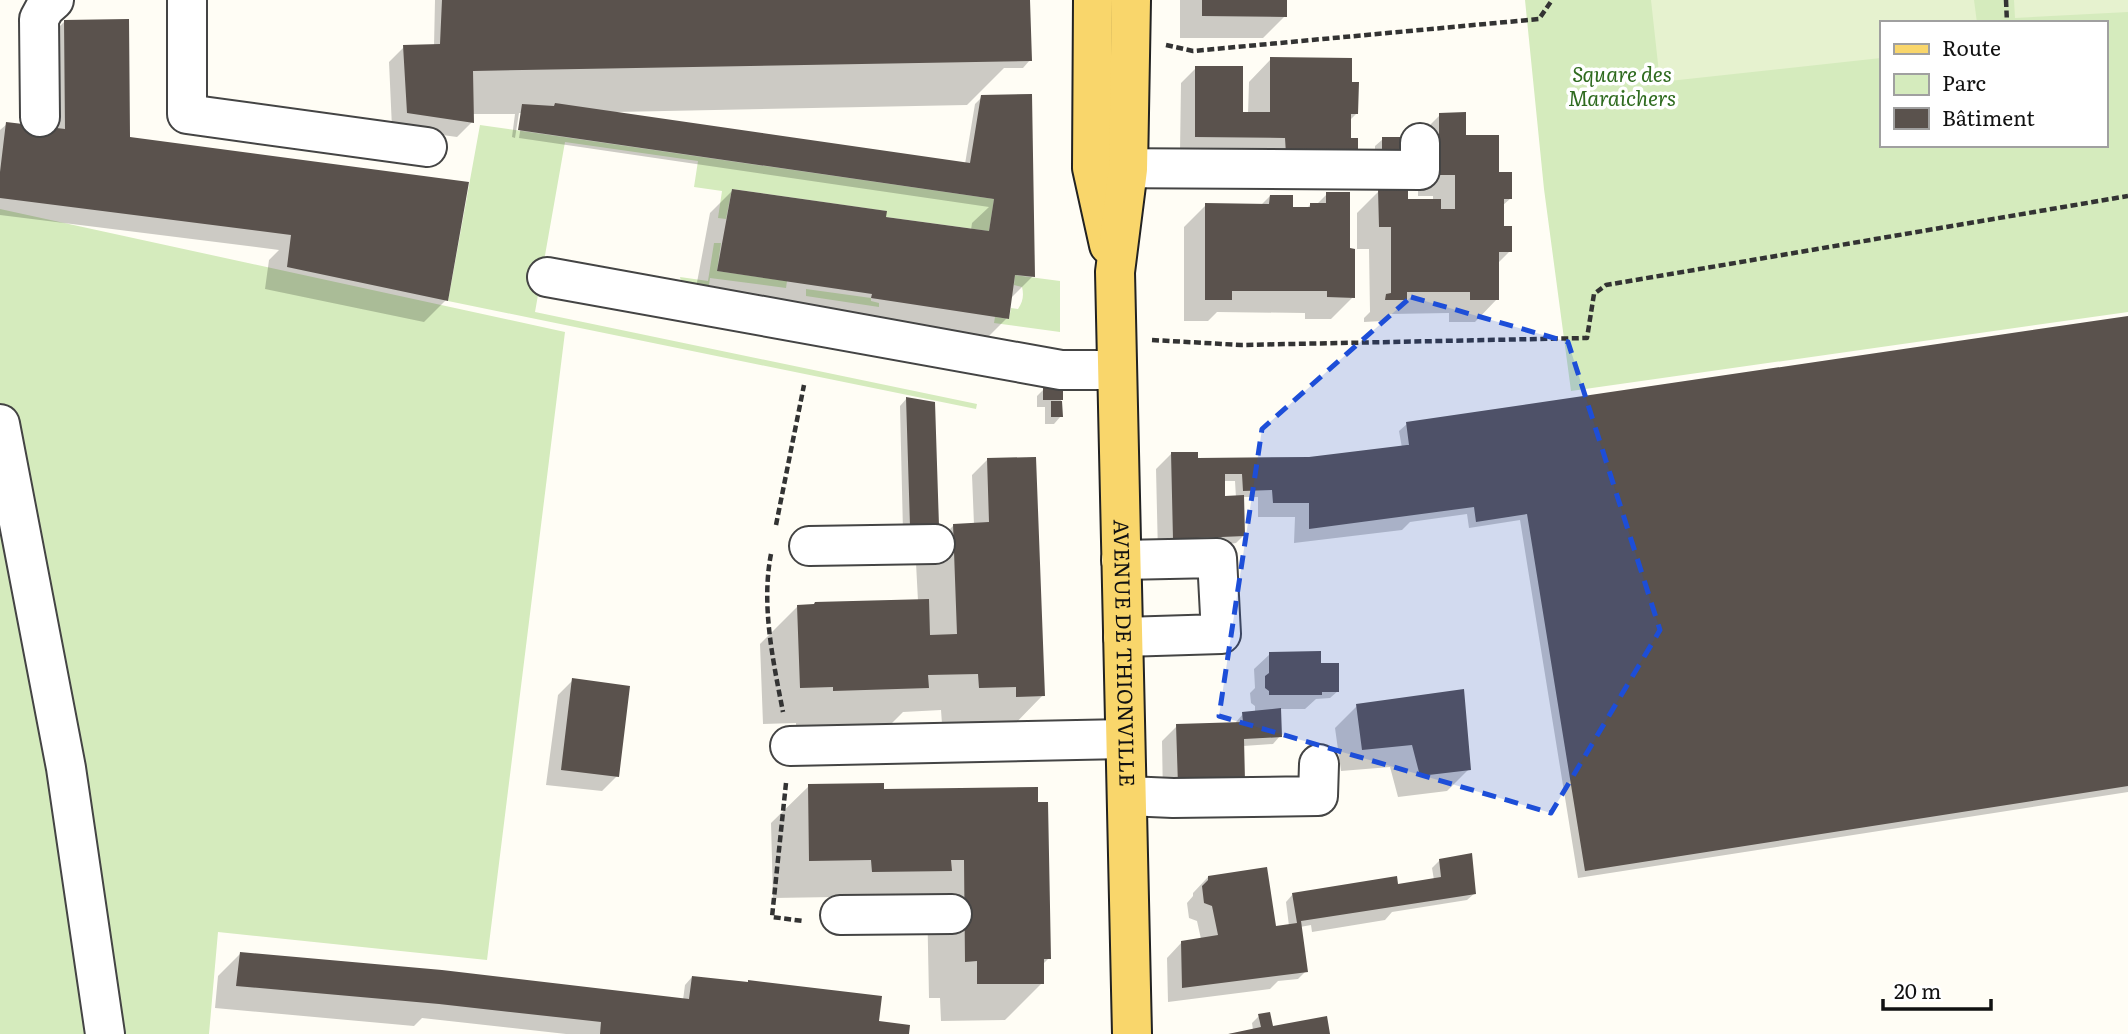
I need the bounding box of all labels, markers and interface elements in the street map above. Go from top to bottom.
legend [1880,21,2107,147]
text: Route [1942,31,2001,62]
park label: Square des Maraichers [1568,57,1676,112]
text: Parc [1942,66,1986,97]
text: Bâtiment [1942,101,2035,132]
street label: AVENUE DE THIONVILLE [1108,519,1144,787]
scale bar [1883,968,1992,1012]
text: 20 m [1894,974,1941,1005]

